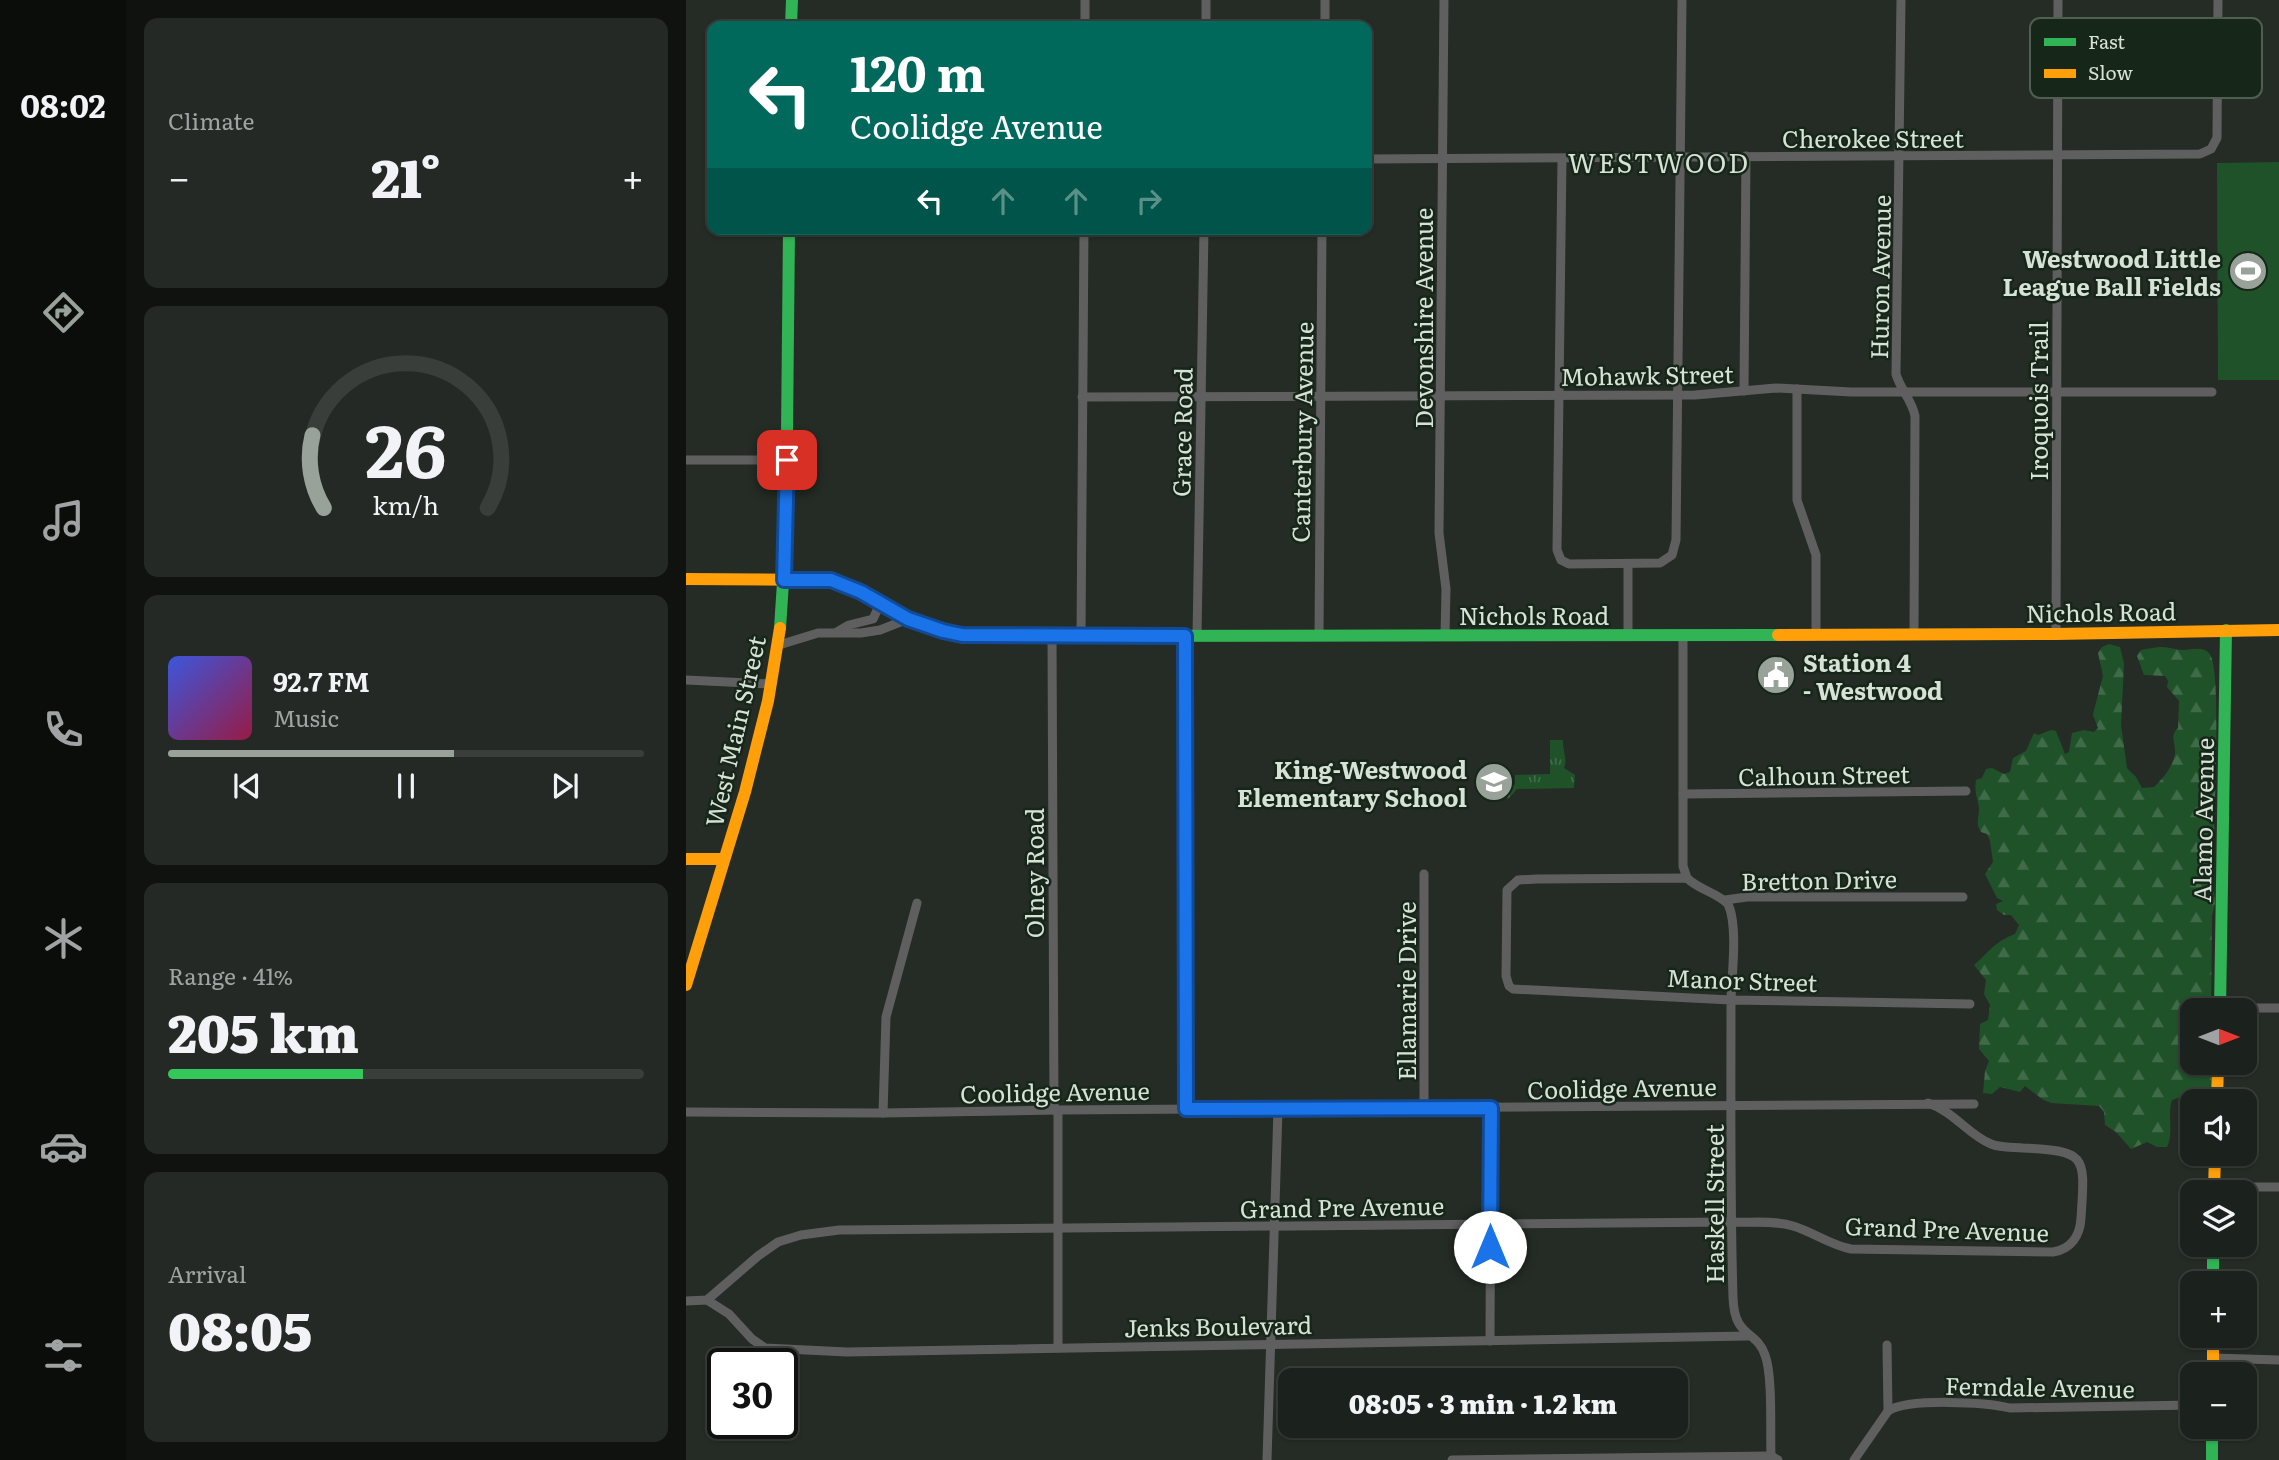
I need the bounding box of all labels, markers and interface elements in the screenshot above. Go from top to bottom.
legend [2030,18,2262,98]
text: Fast [2088,27,2125,55]
text: 120 m [850,34,985,107]
icon: left [735,49,826,140]
text: Slow [2088,58,2133,86]
text: 08:02 [20,80,106,128]
text: Coolidge Avenue [850,101,1103,149]
text: Climate [168,103,254,137]
street label: Cherokee Street [1782,120,1964,155]
text: 21° [371,137,441,214]
district label: WESTWOOD [1568,142,1750,181]
text: − [168,147,190,204]
text: + [622,147,644,204]
icon: left [911,182,949,220]
icon: ahead [984,182,1022,220]
icon: ahead [1057,182,1095,220]
icon: right [1130,182,1168,220]
street label: Huron Avenue [1860,194,1898,360]
street label: Devonshire Avenue [1405,208,1440,428]
place label: Westwood Little League Ball Fields [2003,240,2221,303]
sports icon: Westwood Little League Ball Fields [2227,250,2269,292]
icon: directions [39,288,88,337]
street label: Canterbury Avenue [1282,321,1320,543]
street label: Iroquois Trail [2020,321,2055,481]
street label: Mohawk Street [1560,355,1734,393]
street label: Grace Road [1162,367,1200,497]
text: 26 [365,392,447,500]
pin [757,430,817,490]
icon: arrive [768,441,806,479]
text: km/h [373,485,439,522]
icon: music [39,496,88,545]
street label: Nichols Road [2025,592,2177,630]
street label: Nichols Road [1459,597,1610,632]
street label: West Main Street [695,632,773,830]
place label: Station 4 - Westwood [1803,644,1943,707]
public building icon: Station 4 - Westwood [1755,654,1797,696]
text: 92.7 FM [273,661,370,700]
text: Music [273,700,339,734]
icon: phone [39,705,88,754]
street label: Alamo Avenue [2183,737,2221,903]
place label: King-Westwood Elementary School [1237,751,1467,814]
street label: Calhoun Street [1738,755,1910,793]
school or university icon: King-Westwood Elementary School [1473,761,1515,803]
icon: previous [228,767,266,805]
icon: pause [387,767,425,805]
icon: next [546,767,584,805]
street label: Olney Road [1016,807,1051,938]
street label: Bretton Drive [1741,860,1897,898]
street label: Ellamarie Drive [1388,901,1423,1081]
icon: climate [39,914,88,963]
text: Range · 41% [168,958,293,992]
street label: Manor Street [1666,959,1818,999]
text: 205 km [168,992,359,1069]
north arrow [2180,998,2258,1074]
map controls [2180,998,2257,1439]
street label: Coolidge Avenue [1527,1068,1717,1106]
street label: Coolidge Avenue [960,1072,1150,1110]
button: sound [2180,1089,2257,1166]
icon: car [39,1122,88,1171]
street label: Haskell Street [1696,1124,1731,1284]
button: layers [2180,1180,2257,1257]
street label: Grand Pre Avenue [1240,1187,1444,1225]
street label: Grand Pre Avenue [1844,1207,2050,1249]
position arrow [1453,1210,1527,1284]
text: Arrival [168,1256,247,1290]
button: + [2180,1271,2257,1348]
text: 08:05 [168,1290,312,1367]
street label: Jenks Boulevard [1124,1306,1313,1344]
icon: filters [39,1331,88,1380]
speed limit sign: 30 [707,1348,798,1439]
button: − [2180,1362,2257,1439]
street label: Ferndale Avenue [1945,1367,2135,1405]
text: 08:05 · 3 min · 1.2 km [1349,1383,1617,1422]

